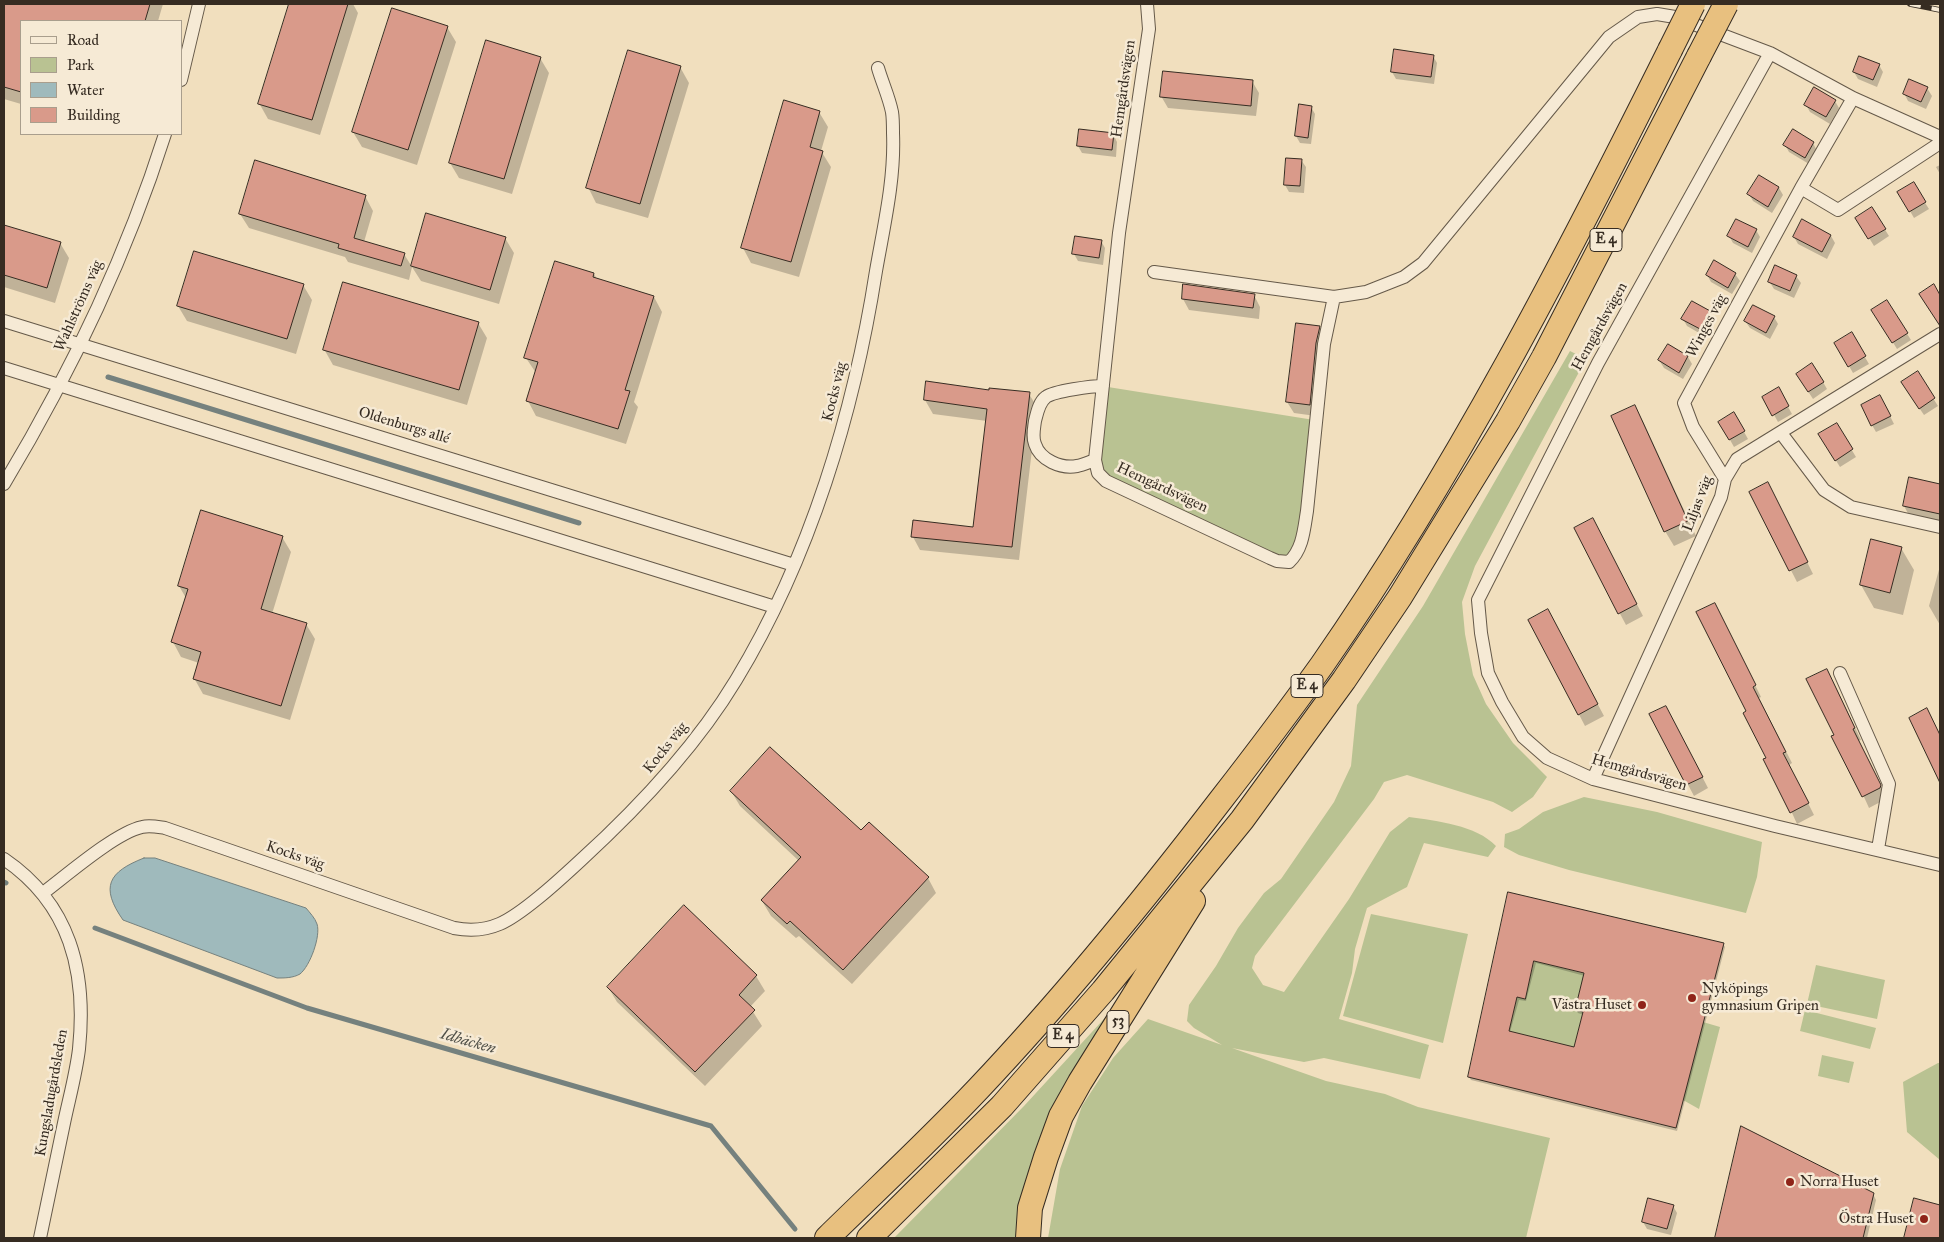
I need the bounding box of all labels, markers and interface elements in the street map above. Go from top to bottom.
legend [20,20,182,135]
text: Road [67,31,99,49]
street label: Hemgårdsvägen [1108,39,1140,139]
text: Park [67,56,94,74]
text: Water [67,81,104,99]
text: Building [67,106,120,124]
road number: E 4 [1590,228,1622,252]
street label: Wahlströms väg [51,258,107,354]
street label: Hemgårdsvägen [1568,280,1632,374]
street label: Winges väg [1683,291,1731,361]
street label: Kocks väg [819,360,851,424]
street label: Oldenburgs allé [356,404,452,448]
street label: Hemgårdsvägen [1114,459,1210,517]
street label: Liljas väg [1679,473,1717,535]
road number: E 4 [1291,674,1323,698]
street label: Kocks väg [640,719,692,777]
street label: Hemgårdsvägen [1589,751,1689,795]
street label: Kocks väg [263,838,327,874]
place label: Nyköpings gymnasium Gripen [1702,980,1819,1015]
marker: Nyköpings gymnasium Gripen [1686,992,1698,1004]
place label: Västra Huset [1552,996,1632,1014]
marker: Västra Huset [1636,999,1648,1011]
road number: 53 [1107,1010,1129,1034]
road number: E 4 [1047,1024,1079,1048]
water label: Idbäcken [438,1025,498,1059]
street label: Kungsladugårdsleden [32,1028,72,1158]
place label: Norra Huset [1800,1173,1879,1191]
marker: Norra Huset [1784,1176,1796,1188]
place label: Östra Huset [1839,1210,1914,1228]
marker: Östra Huset [1918,1213,1930,1225]

